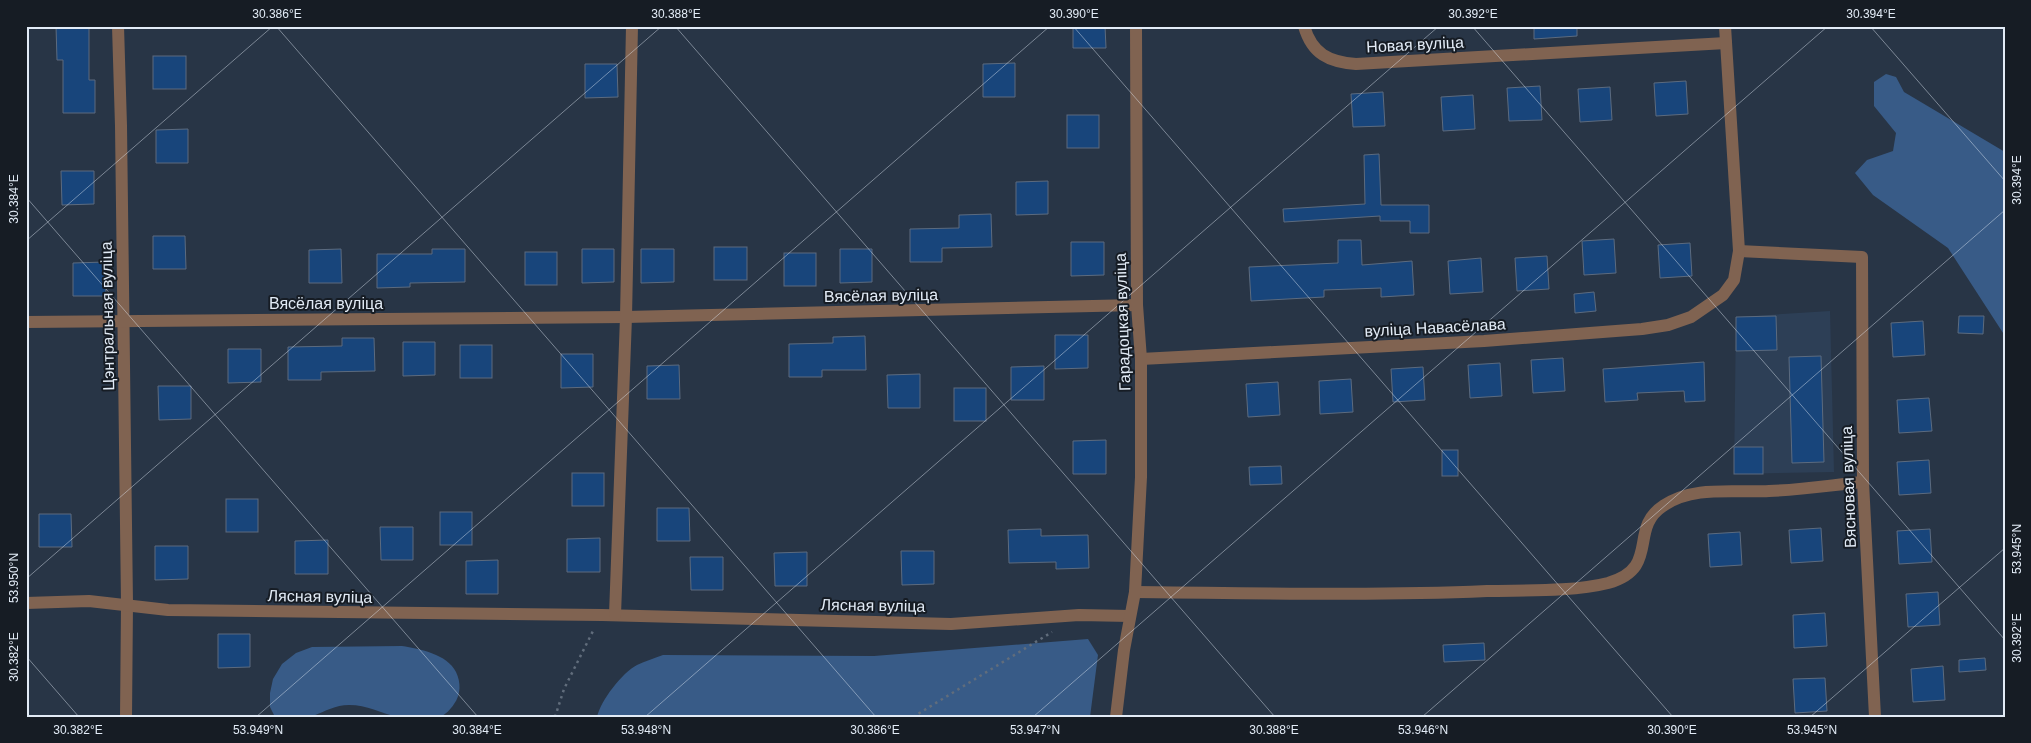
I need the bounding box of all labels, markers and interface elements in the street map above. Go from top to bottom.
text: 30.386°E [252,7,302,21]
text: 30.388°E [651,7,701,21]
text: 30.390°E [1049,7,1099,21]
text: 30.392°E [1448,7,1498,21]
text: 30.394°E [1846,7,1896,21]
street label: Новая вуліца [1366,33,1464,56]
text: 30.394°E [2010,155,2024,205]
text: 30.384°E [7,174,21,224]
street label: Цэнтральная вуліца [98,241,117,391]
street label: Гарадоцкая вуліца [1112,253,1133,391]
street label: Вясёлая вуліца [824,286,938,305]
street label: Вясёлая вуліца [269,295,383,312]
street label: вуліца Навасёлава [1364,315,1506,340]
street label: Вясновая вуліца [1838,426,1859,548]
text: 53.945°N [2010,524,2024,574]
text: 53.950°N [7,553,21,603]
street label: Лясная вуліца [267,587,373,606]
street label: Лясная вуліца [820,596,926,615]
text: 30.392°E [2010,613,2024,663]
text: 30.382°E [7,632,21,682]
text: 30.382°E [53,723,103,737]
text: 53.949°N [233,723,283,737]
text: 30.384°E [452,723,502,737]
text: 53.948°N [621,723,671,737]
text: 30.386°E [850,723,900,737]
text: 53.947°N [1010,723,1060,737]
text: 30.388°E [1249,723,1299,737]
text: 53.946°N [1398,723,1448,737]
text: 30.390°E [1647,723,1697,737]
text: 53.945°N [1787,723,1837,737]

